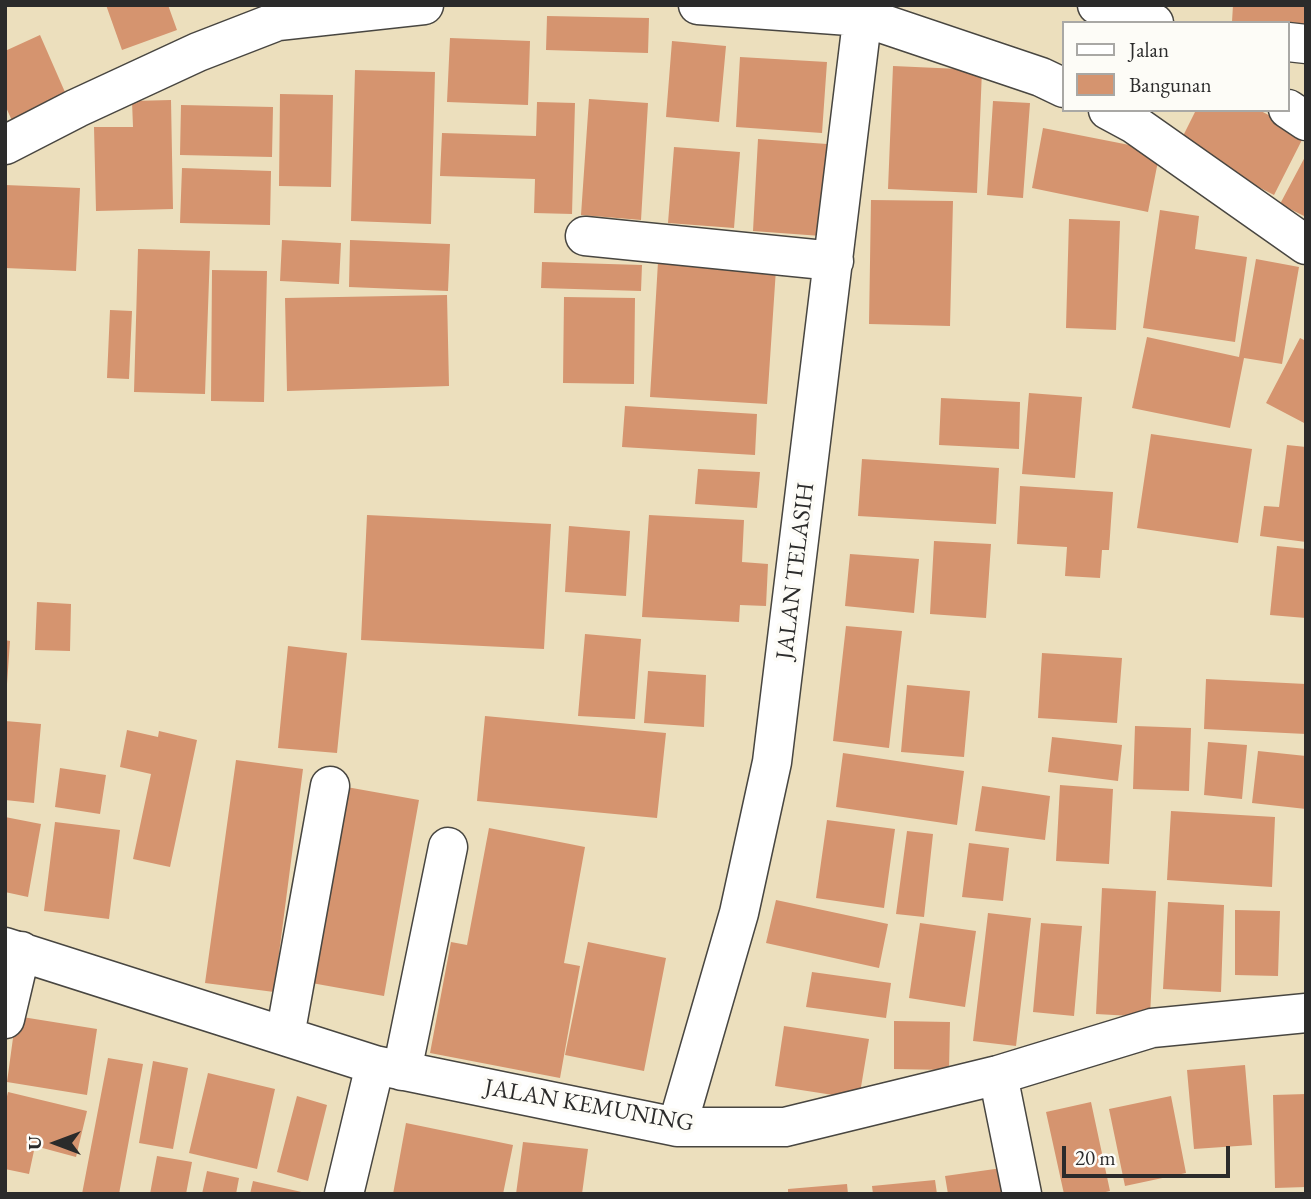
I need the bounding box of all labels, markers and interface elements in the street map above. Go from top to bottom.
legend [1062,21,1290,112]
text: Jalan [1129,36,1169,63]
text: Bangunan [1129,71,1212,98]
street label: JALAN TELASIH [771,481,821,661]
street label: JALAN KEMUNING [482,1073,696,1139]
north arrow [21,1108,91,1178]
scale bar [1066,1132,1234,1176]
text: U [22,1136,47,1150]
text: 20 m [1075,1144,1116,1171]

